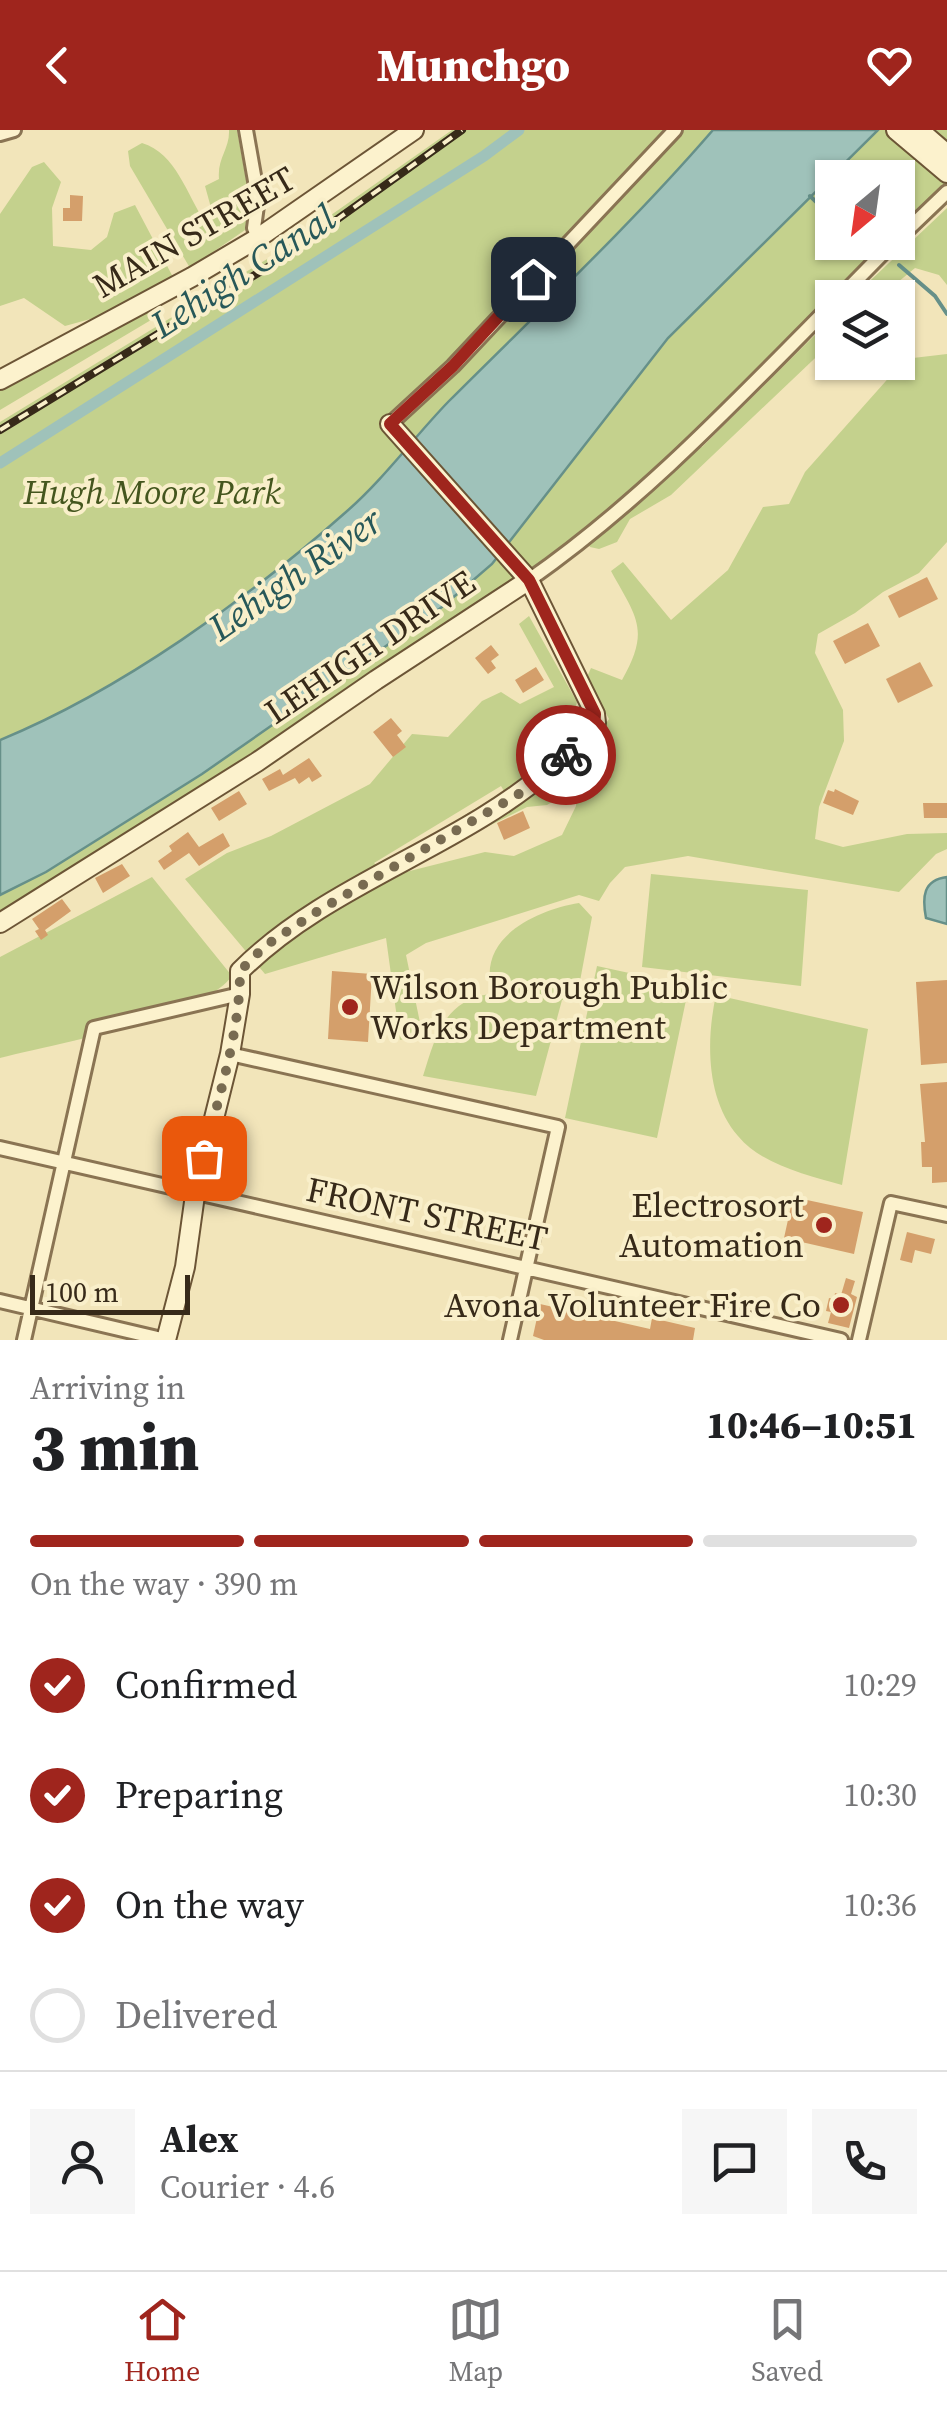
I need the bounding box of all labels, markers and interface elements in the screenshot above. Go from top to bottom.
text: Munchgo [377,34,570,96]
icon: back [30,38,85,93]
icon: heart [862,38,917,93]
street label: MAIN STREET [84,155,304,309]
north arrow [815,160,915,260]
map controls [815,160,915,380]
water label: Lehigh Canal [140,192,346,351]
pin [491,237,576,322]
icon: home [506,252,561,307]
button: layers [815,280,915,380]
park label: Hugh Moore Park [22,468,281,516]
water label: Lehigh River [197,494,394,653]
street label: LEHIGH DRIVE [255,559,485,735]
courier [516,705,616,805]
icon: bike [539,728,594,783]
place label: Wilson Borough Public Works Department [370,963,728,1051]
marker: Wilson Borough Public Works Department [339,996,361,1018]
pin [162,1116,247,1201]
icon: bag [177,1131,232,1186]
street label: FRONT STREET [302,1165,552,1263]
place label: Electrosort Automation [619,1181,805,1269]
marker: Electrosort Automation [813,1214,835,1236]
scale bar [30,1270,190,1314]
text: 100 m [45,1273,119,1311]
place label: Avona Volunteer Fire Co [444,1281,821,1329]
marker: Avona Volunteer Fire Co [830,1294,852,1316]
text: Arriving in [30,1366,185,1410]
text: 10:46–10:51 [706,1399,917,1451]
text: 3 min [30,1403,200,1492]
text: On the way · 390 m [30,1562,298,1606]
icon: check [30,1658,85,1713]
text: Confirmed [115,1659,297,1711]
text: 10:29 [843,1663,917,1707]
icon: check [30,1768,85,1823]
text: Preparing [115,1769,283,1821]
text: 10:30 [843,1773,917,1817]
icon: check [30,1878,85,1933]
text: On the way [115,1879,304,1931]
text: 10:36 [843,1883,917,1927]
text: Delivered [115,1989,278,2041]
button: person [30,2109,135,2214]
button: chat [682,2109,787,2214]
button: phone [812,2109,917,2214]
text: Alex [160,2113,238,2165]
text: Courier · 4.6 [160,2165,335,2209]
tab: Home [124,2292,200,2390]
tab: Map [448,2292,503,2390]
tab: Saved [751,2292,823,2390]

